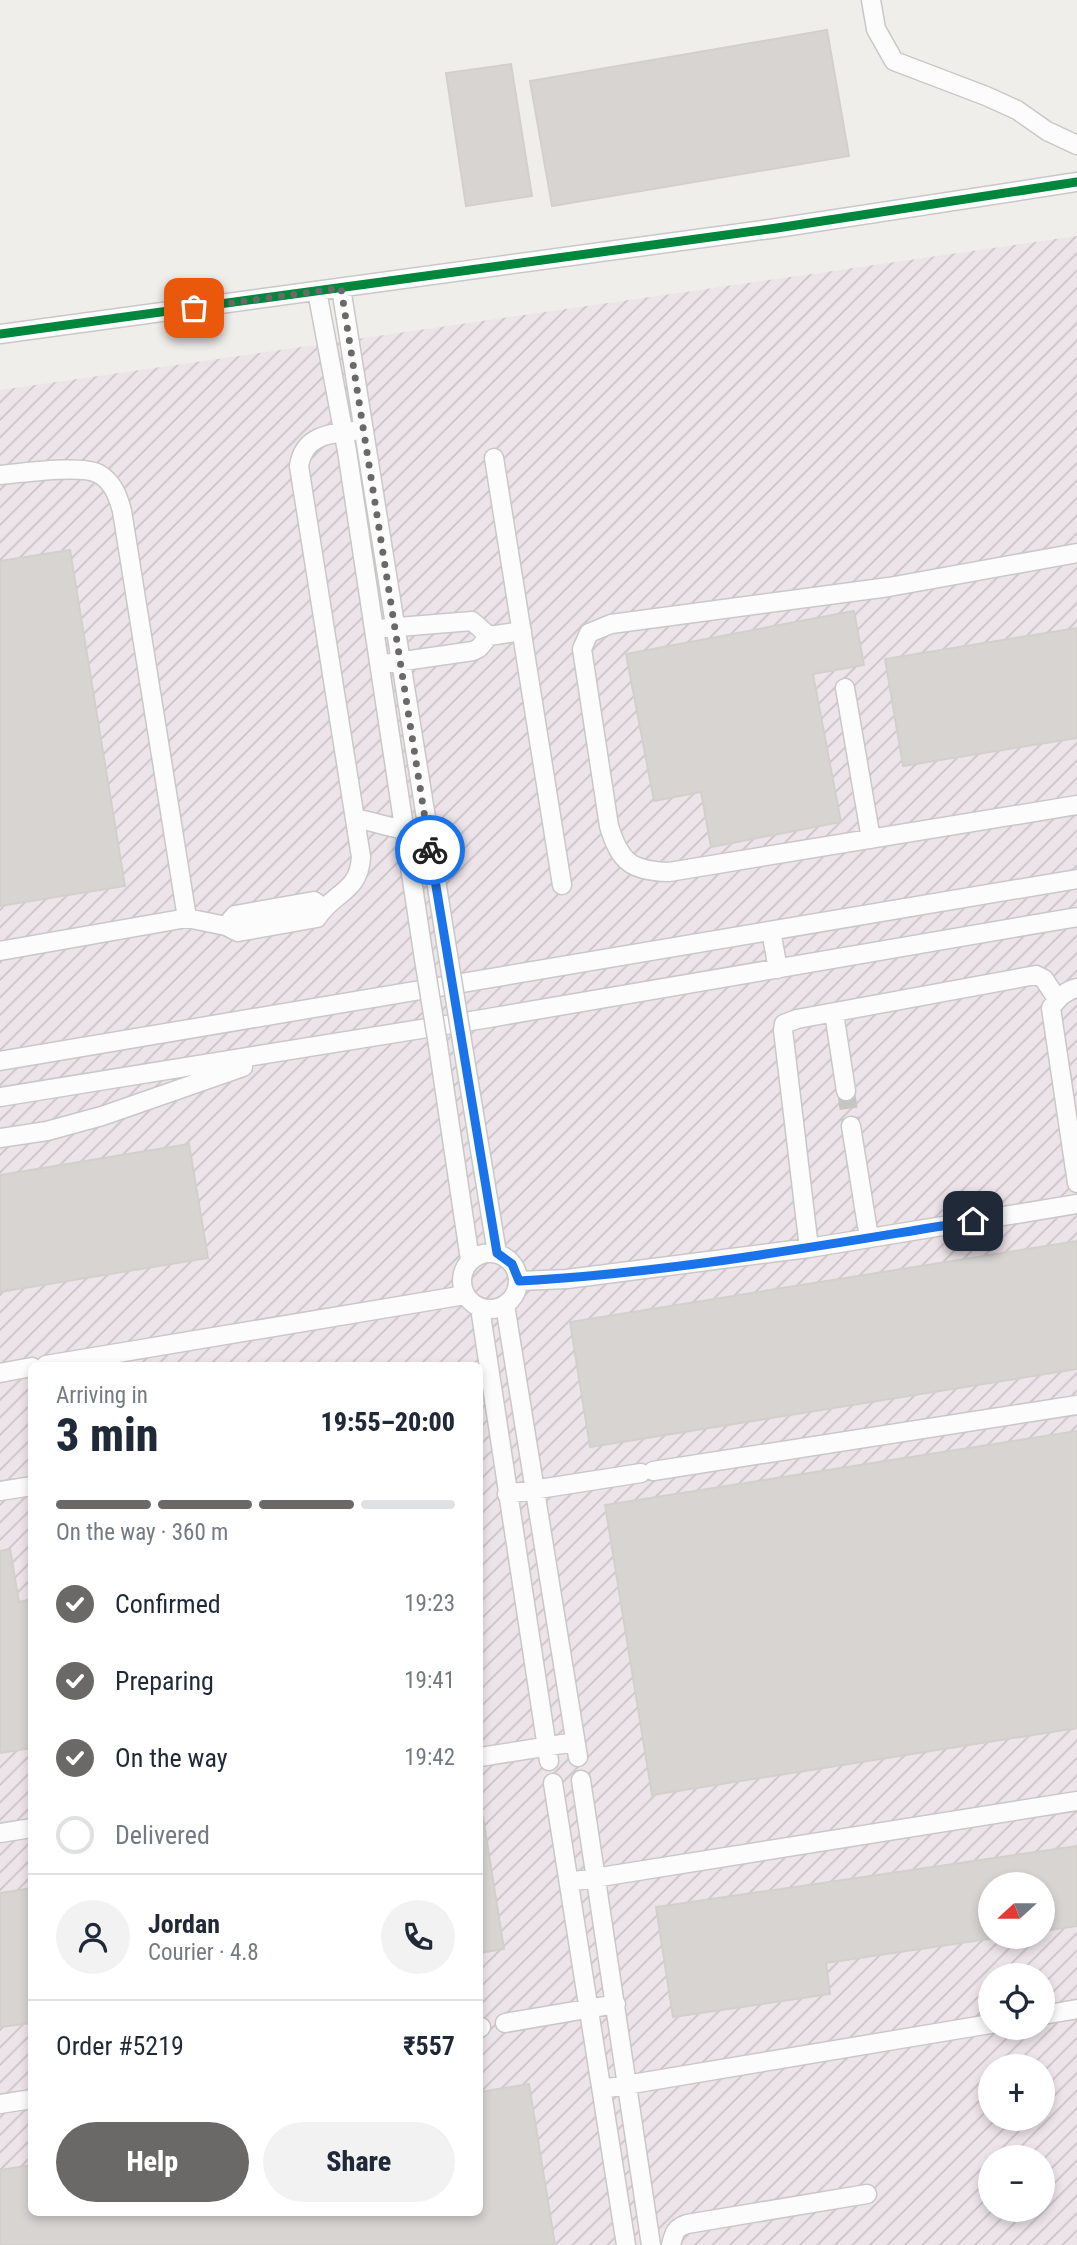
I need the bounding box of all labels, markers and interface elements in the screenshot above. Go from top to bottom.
pin [164,278,224,338]
icon: bag [175,289,213,327]
courier [395,815,465,885]
icon: bike [411,831,449,869]
pin [943,1191,1003,1251]
icon: home [954,1202,992,1240]
text: Arriving in [56,1382,148,1409]
text: 19:55–20:00 [321,1407,455,1437]
text: 3 min [56,1408,159,1462]
text: On the way · 360 m [56,1519,228,1546]
icon: check [56,1585,94,1623]
text: Confirmed [115,1589,221,1619]
text: 19:23 [404,1590,455,1617]
icon: check [56,1662,94,1700]
text: Preparing [115,1666,214,1696]
text: 19:41 [404,1667,455,1694]
icon: check [56,1739,94,1777]
text: On the way [115,1743,228,1773]
text: 19:42 [404,1744,455,1771]
text: Delivered [115,1820,210,1850]
north arrow [978,1872,1055,1950]
map controls [978,1872,1055,2222]
button: person [56,1900,130,1974]
button: phone [381,1900,455,1974]
text: Jordan [148,1909,220,1939]
text: Courier · 4.8 [148,1939,259,1966]
button: locate [978,1963,1055,2040]
text: Order #5219 [56,2031,184,2061]
text: ₹557 [403,2031,455,2061]
button: + [978,2054,1055,2131]
button: Help [56,2122,249,2202]
button: Share [263,2122,455,2202]
button: − [978,2145,1055,2222]

